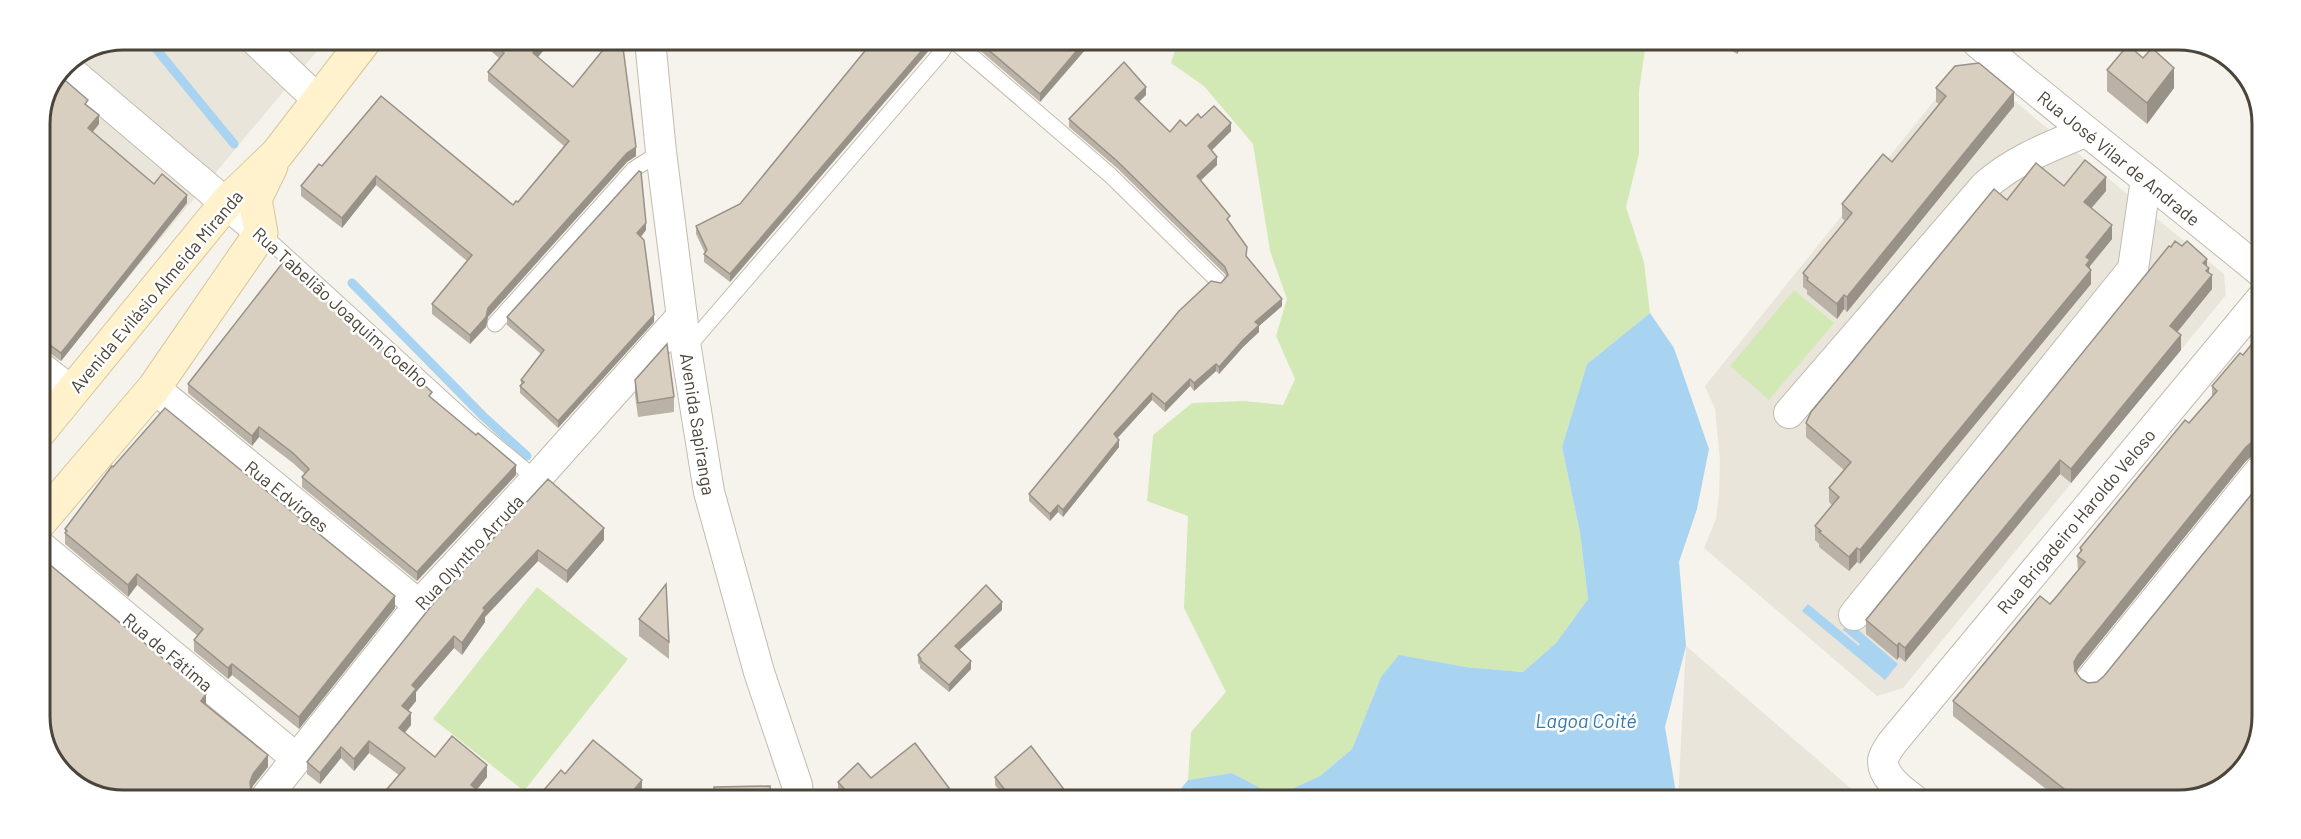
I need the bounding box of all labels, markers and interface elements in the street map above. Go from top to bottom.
street label: Rua José Vilar de Andrade [2033,86,2205,230]
street label: Avenida Evilásio Almeida Miranda [65,185,247,397]
street label: Rua Tabelião Joaquim Coelho [249,222,433,392]
street label: Avenida Sapiranga [676,351,720,497]
street label: Rua Brigadeiro Haroldo Veloso [1992,424,2160,618]
street label: Rua Edvirges [241,456,333,536]
street label: Rua Olyntho Arruda [410,490,528,614]
street label: Rua de Fátima [119,608,217,696]
water label: Lagoa Coité [1535,708,1637,732]

